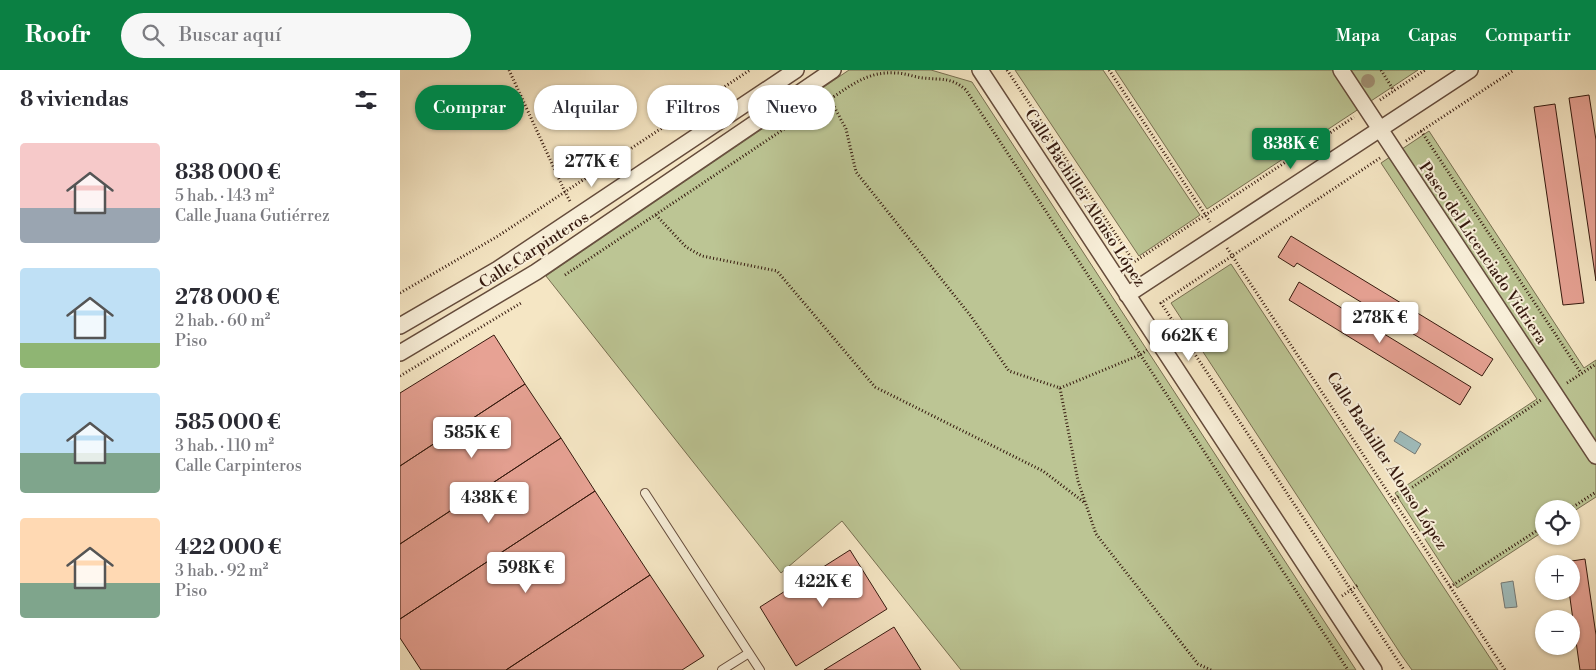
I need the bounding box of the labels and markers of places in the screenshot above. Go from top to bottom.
pin: 838K € [1250,128,1332,170]
pin: 277K € [551,146,633,188]
pin: 278K € [1339,302,1421,344]
pin: 662K € [1148,320,1230,362]
pin: 585K € [431,416,513,459]
pin: 438K € [448,482,530,524]
pin: 598K € [485,552,567,594]
pin: 422K € [782,566,864,608]

